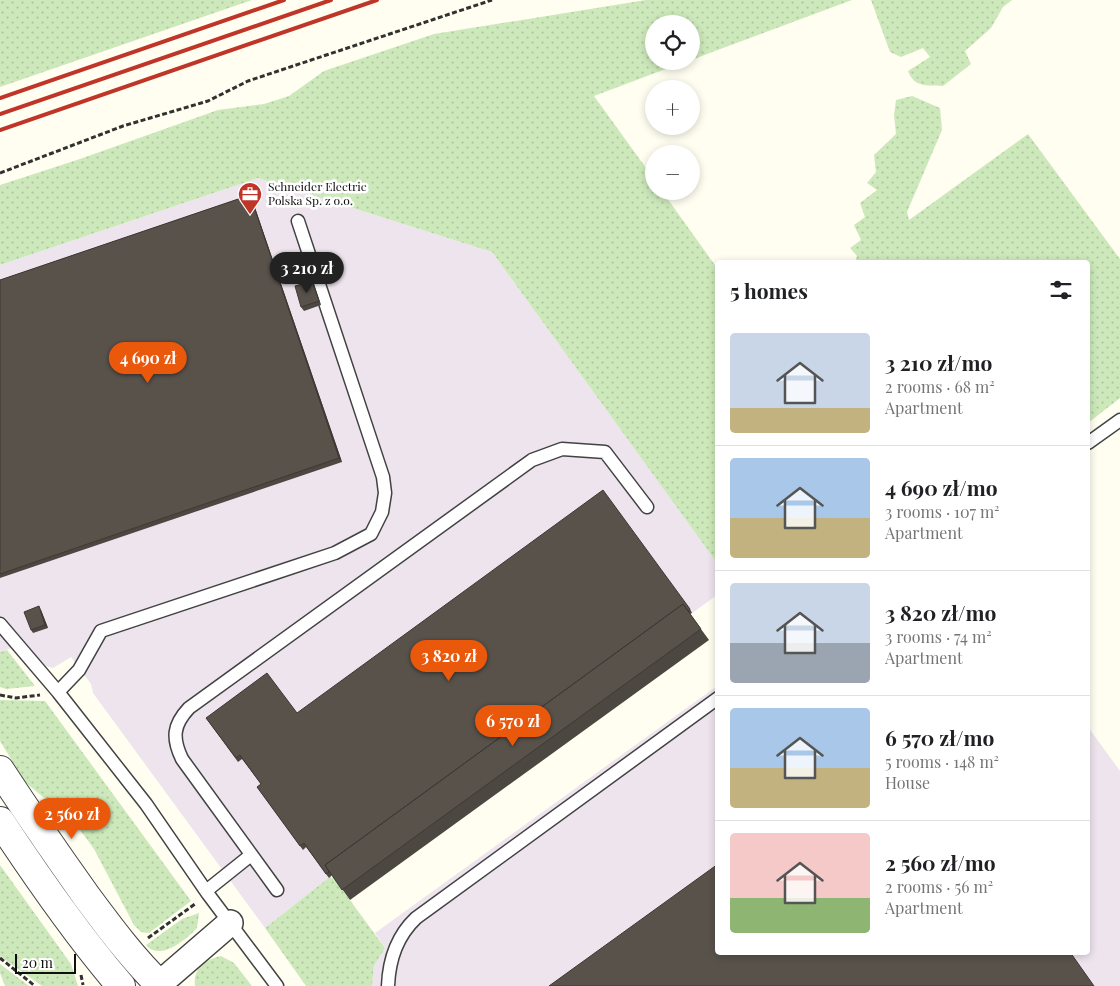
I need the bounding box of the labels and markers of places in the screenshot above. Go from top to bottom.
place label: Schneider Electric Polska Sp. z o.o. [268,178,367,208]
office icon: Schneider Electric Polska Sp. z o.o. [237,181,263,215]
pin: 3 210 zł [255,252,359,294]
pin: 4 690 zł [96,342,200,384]
pin: 3 820 zł [397,640,501,682]
pin: 6 570 zł [461,704,565,747]
pin: 2 560 zł [20,798,124,840]

